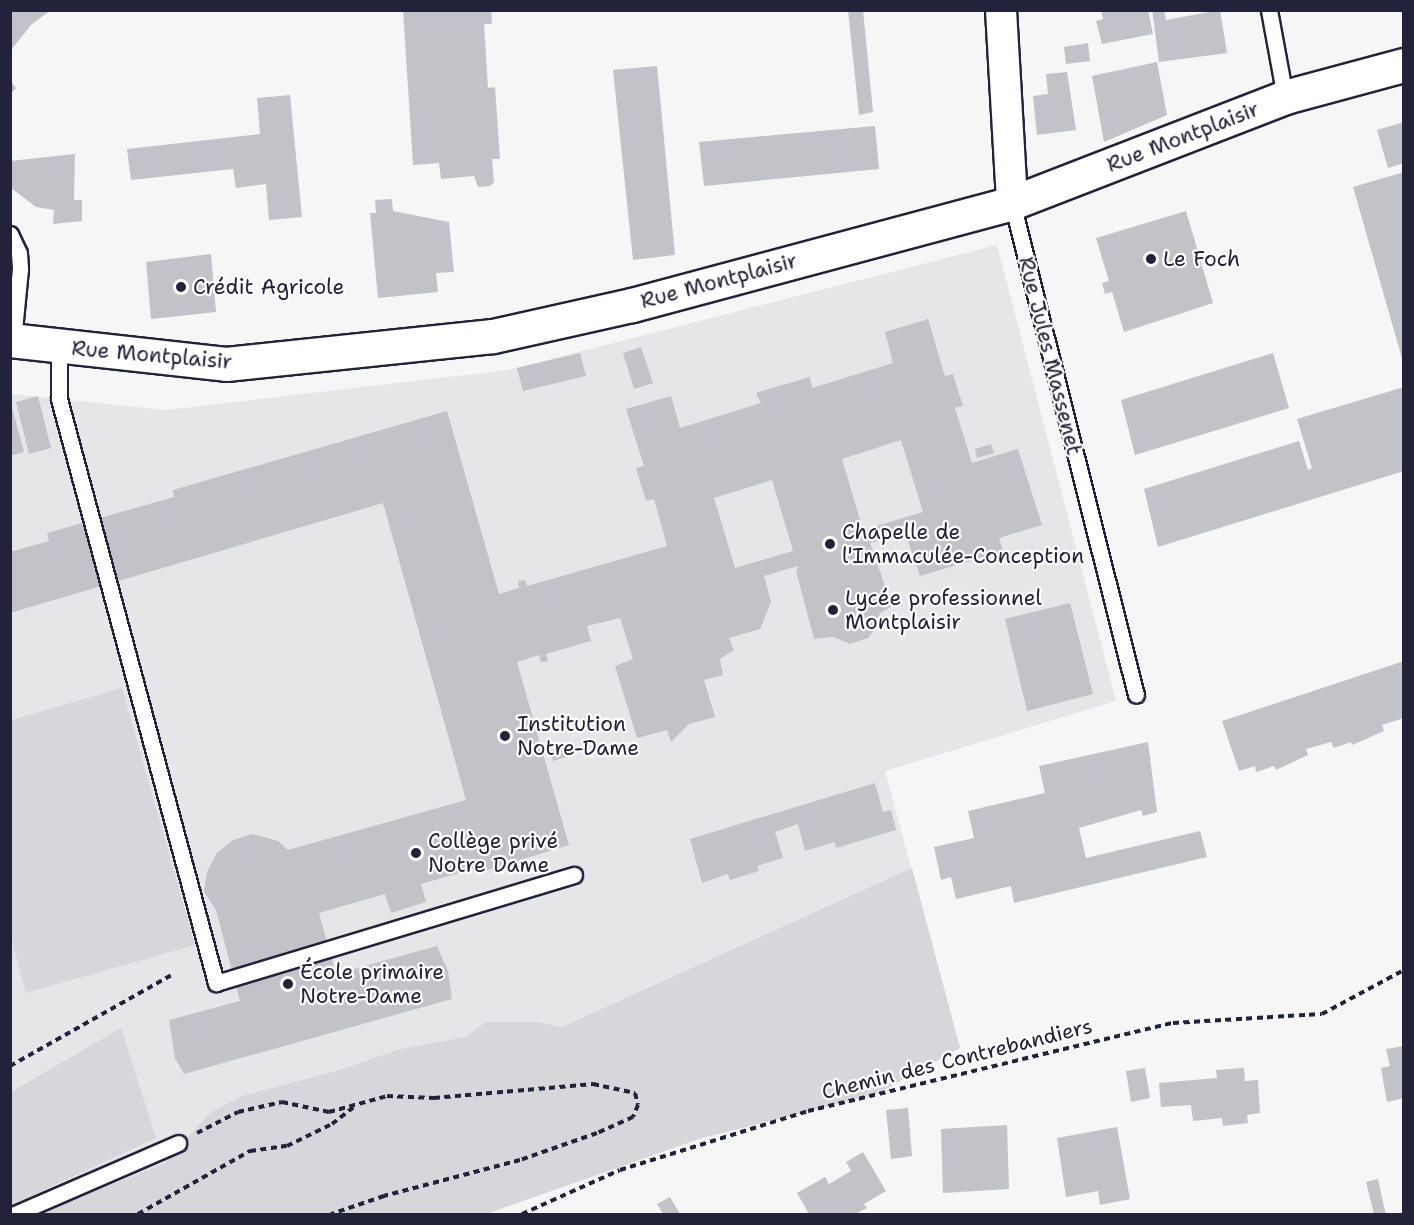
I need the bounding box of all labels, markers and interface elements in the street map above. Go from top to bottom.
street label: Rue Montplaisir [1103,96,1263,178]
place label: Le Foch [1163,246,1240,272]
street label: Rue Montplaisir [638,248,800,314]
marker: Le Foch [1144,252,1158,266]
street label: Rue Jules Massenet [1013,254,1087,458]
place label: Crédit Agricole [193,274,344,300]
marker: Crédit Agricole [174,280,188,294]
street label: Rue Montplaisir [71,335,233,375]
place label: Chapelle de l'Immaculée-Conception [842,519,1084,569]
marker: Chapelle de l'Immaculée-Conception [823,537,837,551]
place label: Lycée professionnel Montplaisir [845,585,1042,635]
marker: Lycée professionnel Montplaisir [826,603,840,617]
place label: Institution Notre-Dame [517,711,639,761]
marker: Institution Notre-Dame [498,729,512,743]
place label: Collège privé Notre Dame [428,828,558,878]
marker: Collège privé Notre Dame [409,846,423,860]
place label: École primaire Notre-Dame [300,959,444,1009]
marker: École primaire Notre-Dame [281,977,295,991]
street label: Chemin des Contrebandiers [819,1013,1095,1105]

